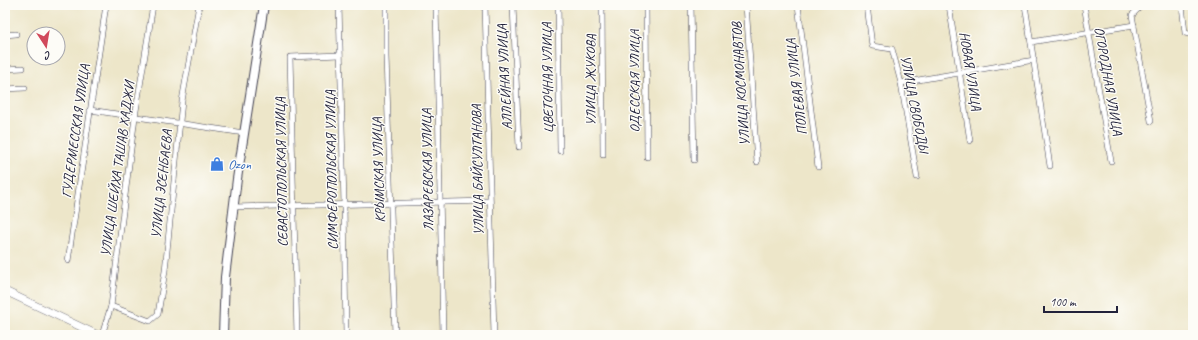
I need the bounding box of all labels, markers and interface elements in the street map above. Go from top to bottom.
street label: УЛИЦА КОСМОНАВТОВ [728,20,753,146]
street label: ЦВЕТОЧНАЯ УЛИЦА [538,21,557,134]
street label: АЛЛЕЙНАЯ УЛИЦА [493,23,516,130]
north arrow [26,26,66,66]
street label: ОГОРОДНАЯ УЛИЦА [1091,26,1127,138]
street label: ОДЕССКАЯ УЛИЦА [626,29,643,132]
street label: НОВАЯ УЛИЦА [956,30,985,113]
street label: УЛИЦА ЖУКОВА [582,33,599,126]
street label: ПОЛЕВАЯ УЛИЦА [782,37,811,136]
text: С [42,48,52,64]
street label: УЛИЦА СВОБОДЫ [897,54,933,157]
street label: ГУДЕРМЕССКАЯ УЛИЦА [58,62,93,199]
street label: УЛИЦА ШЕЙХА ТАШАВ ХАДЖИ [97,78,139,258]
street label: СИМФЕРОПОЛЬСКАЯ УЛИЦА [322,89,341,250]
street label: СЕВАСТОПОЛЬСКАЯ УЛИЦА [272,96,291,247]
street label: УЛИЦА БАЙСУЛТАНОВА [468,104,487,236]
street label: ЛАЗАРЕВСКАЯ УЛИЦА [418,107,437,232]
street label: КРЫМСКАЯ УЛИЦА [368,116,389,223]
street label: УЛИЦА ЭСЕНБАЕВА [147,128,176,239]
shop icon: Ozon [209,156,225,172]
place label: Ozon [228,156,252,173]
scale bar [1044,288,1117,314]
text: 100 m [1050,294,1077,310]

